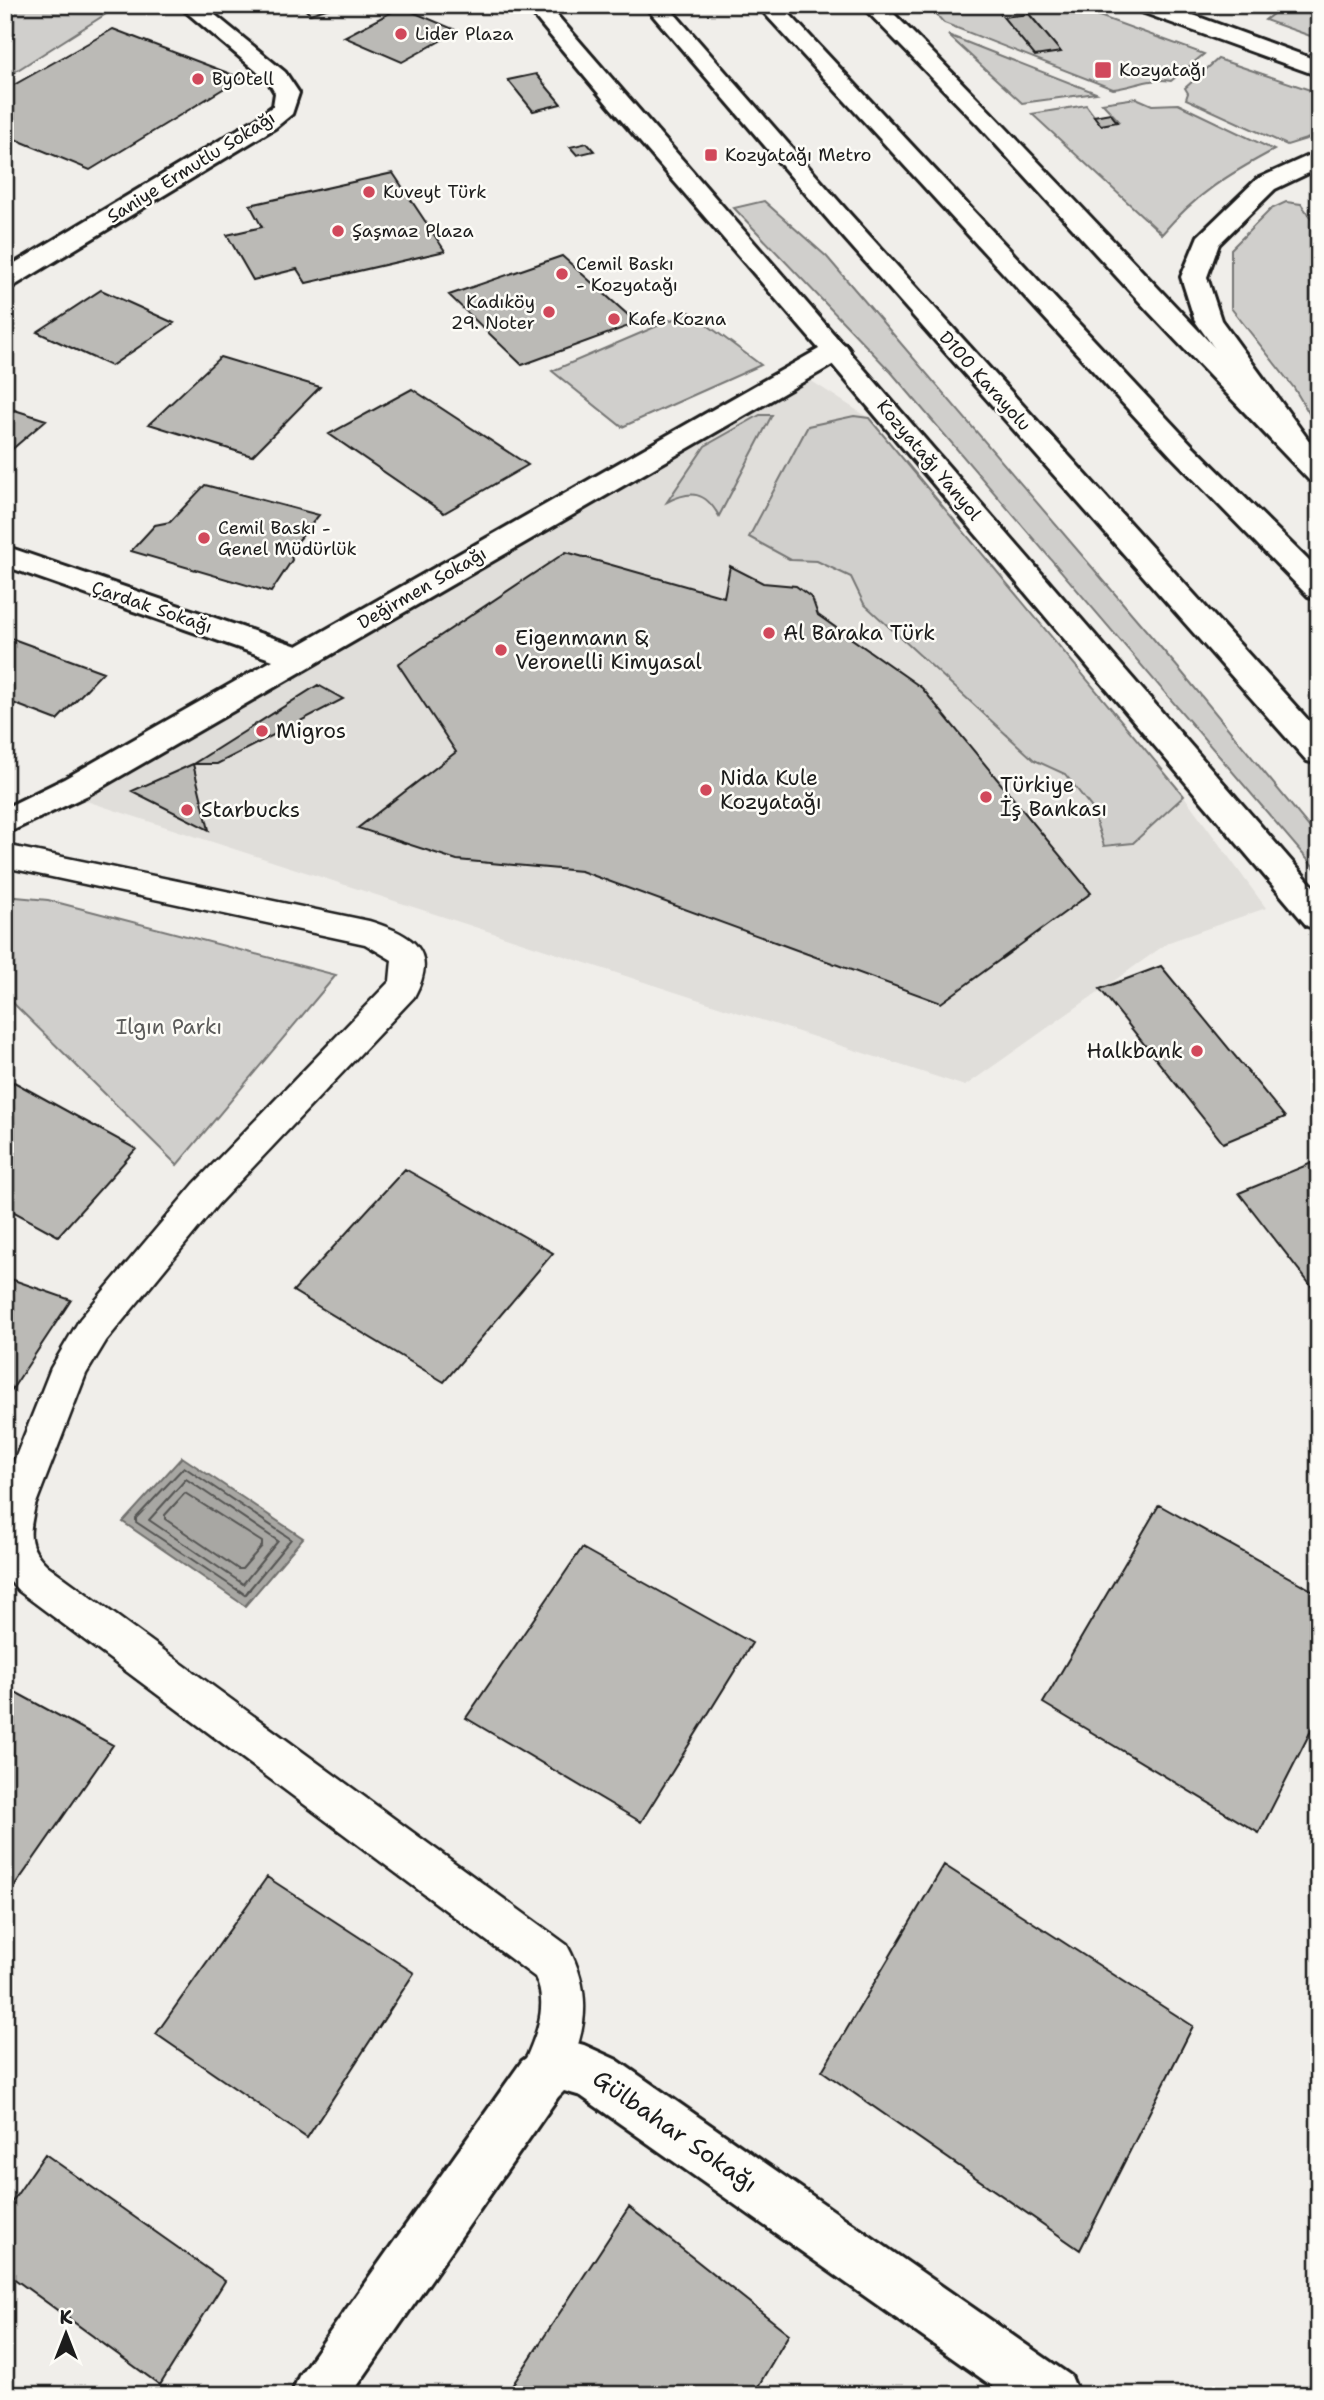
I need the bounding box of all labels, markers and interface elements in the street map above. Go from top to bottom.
place label: Lider Plaza [415,22,514,46]
marker: Lider Plaza [393,26,409,42]
place label: Kozyatağı [1119,58,1206,82]
marker: Kozyatağı [1093,60,1113,80]
place label: ByOtell [212,67,275,91]
marker: ByOtell [190,71,206,87]
street label: Saniye Ermutlu Sokağı [102,105,280,229]
place label: Kozyatağı Metro [725,143,871,167]
marker: Kozyatağı Metro [703,147,719,163]
place label: Kuveyt Türk [383,180,487,204]
marker: Kuveyt Türk [361,184,377,200]
place label: Şaşmaz Plaza [352,219,474,243]
marker: Şaşmaz Plaza [330,223,346,239]
place label: Cemil Baskı - Kozyatağı [576,252,678,297]
marker: Cemil Baskı - Kozyatağı [554,266,570,282]
place label: Kadıköy 29. Noter [451,290,535,335]
marker: Kadıköy 29. Noter [541,304,557,320]
place label: Kafe Kozna [628,307,726,331]
marker: Kafe Kozna [606,311,622,327]
street label: D100 Karayolu [934,326,1036,436]
street label: Kozyatağı Yanyol [871,395,987,526]
place label: Cemil Baskı - Genel Müdürlük [218,516,357,561]
marker: Cemil Baskı - Genel Müdürlük [196,530,212,546]
street label: Değirmen Sokağı [353,541,491,635]
street label: Çardak Sokağı [89,575,215,639]
place label: Al Baraka Türk [783,619,935,647]
place label: Eigenmann & Veronelli Kimyasal [515,624,703,676]
marker: Al Baraka Türk [761,625,777,641]
marker: Eigenmann & Veronelli Kimyasal [493,642,509,658]
place label: Migros [276,717,346,745]
marker: Migros [254,723,270,739]
place label: Nida Kule Kozyatağı [720,764,822,816]
place label: Türkiye İş Bankası [1000,771,1107,823]
marker: Nida Kule Kozyatağı [698,782,714,798]
marker: Türkiye İş Bankası [978,789,994,805]
place label: Starbucks [201,796,300,824]
marker: Starbucks [179,802,195,818]
park label: Ilgın Parkı [116,1013,222,1041]
place label: Halkbank [1087,1037,1183,1065]
marker: Halkbank [1189,1043,1205,1059]
street label: Gülbahar Sokağı [587,2062,763,2200]
north arrow [32,2298,102,2368]
text: K [60,2305,73,2330]

